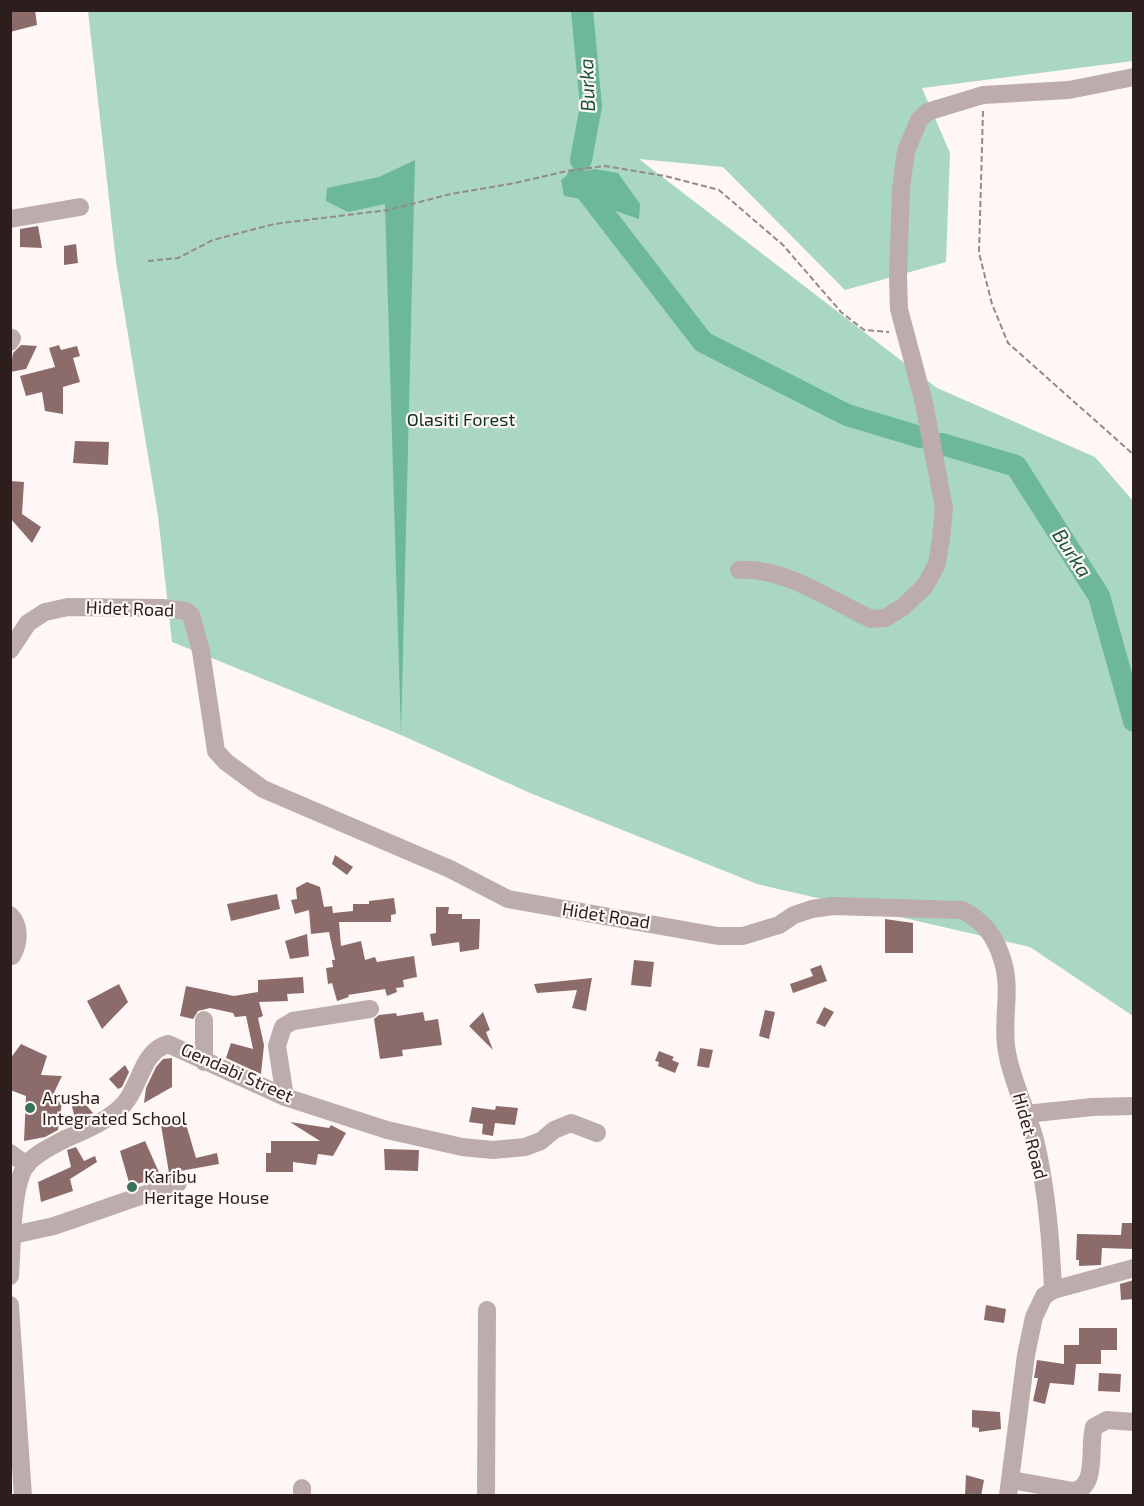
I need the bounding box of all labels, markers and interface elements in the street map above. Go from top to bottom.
water label: Burka [573,58,599,112]
park label: Olasiti Forest [407,408,515,430]
water label: Burka [1048,524,1097,581]
street label: Hidet Road [85,595,175,621]
street label: Hidet Road [561,897,652,933]
street label: Gendabi Street [178,1038,297,1107]
place label: Arusha Integrated School [42,1086,187,1129]
street label: Hidet Road [1009,1090,1053,1181]
marker: Arusha Integrated School [23,1101,37,1115]
place label: Karibu Heritage House [144,1165,269,1208]
marker: Karibu Heritage House [125,1180,139,1194]

